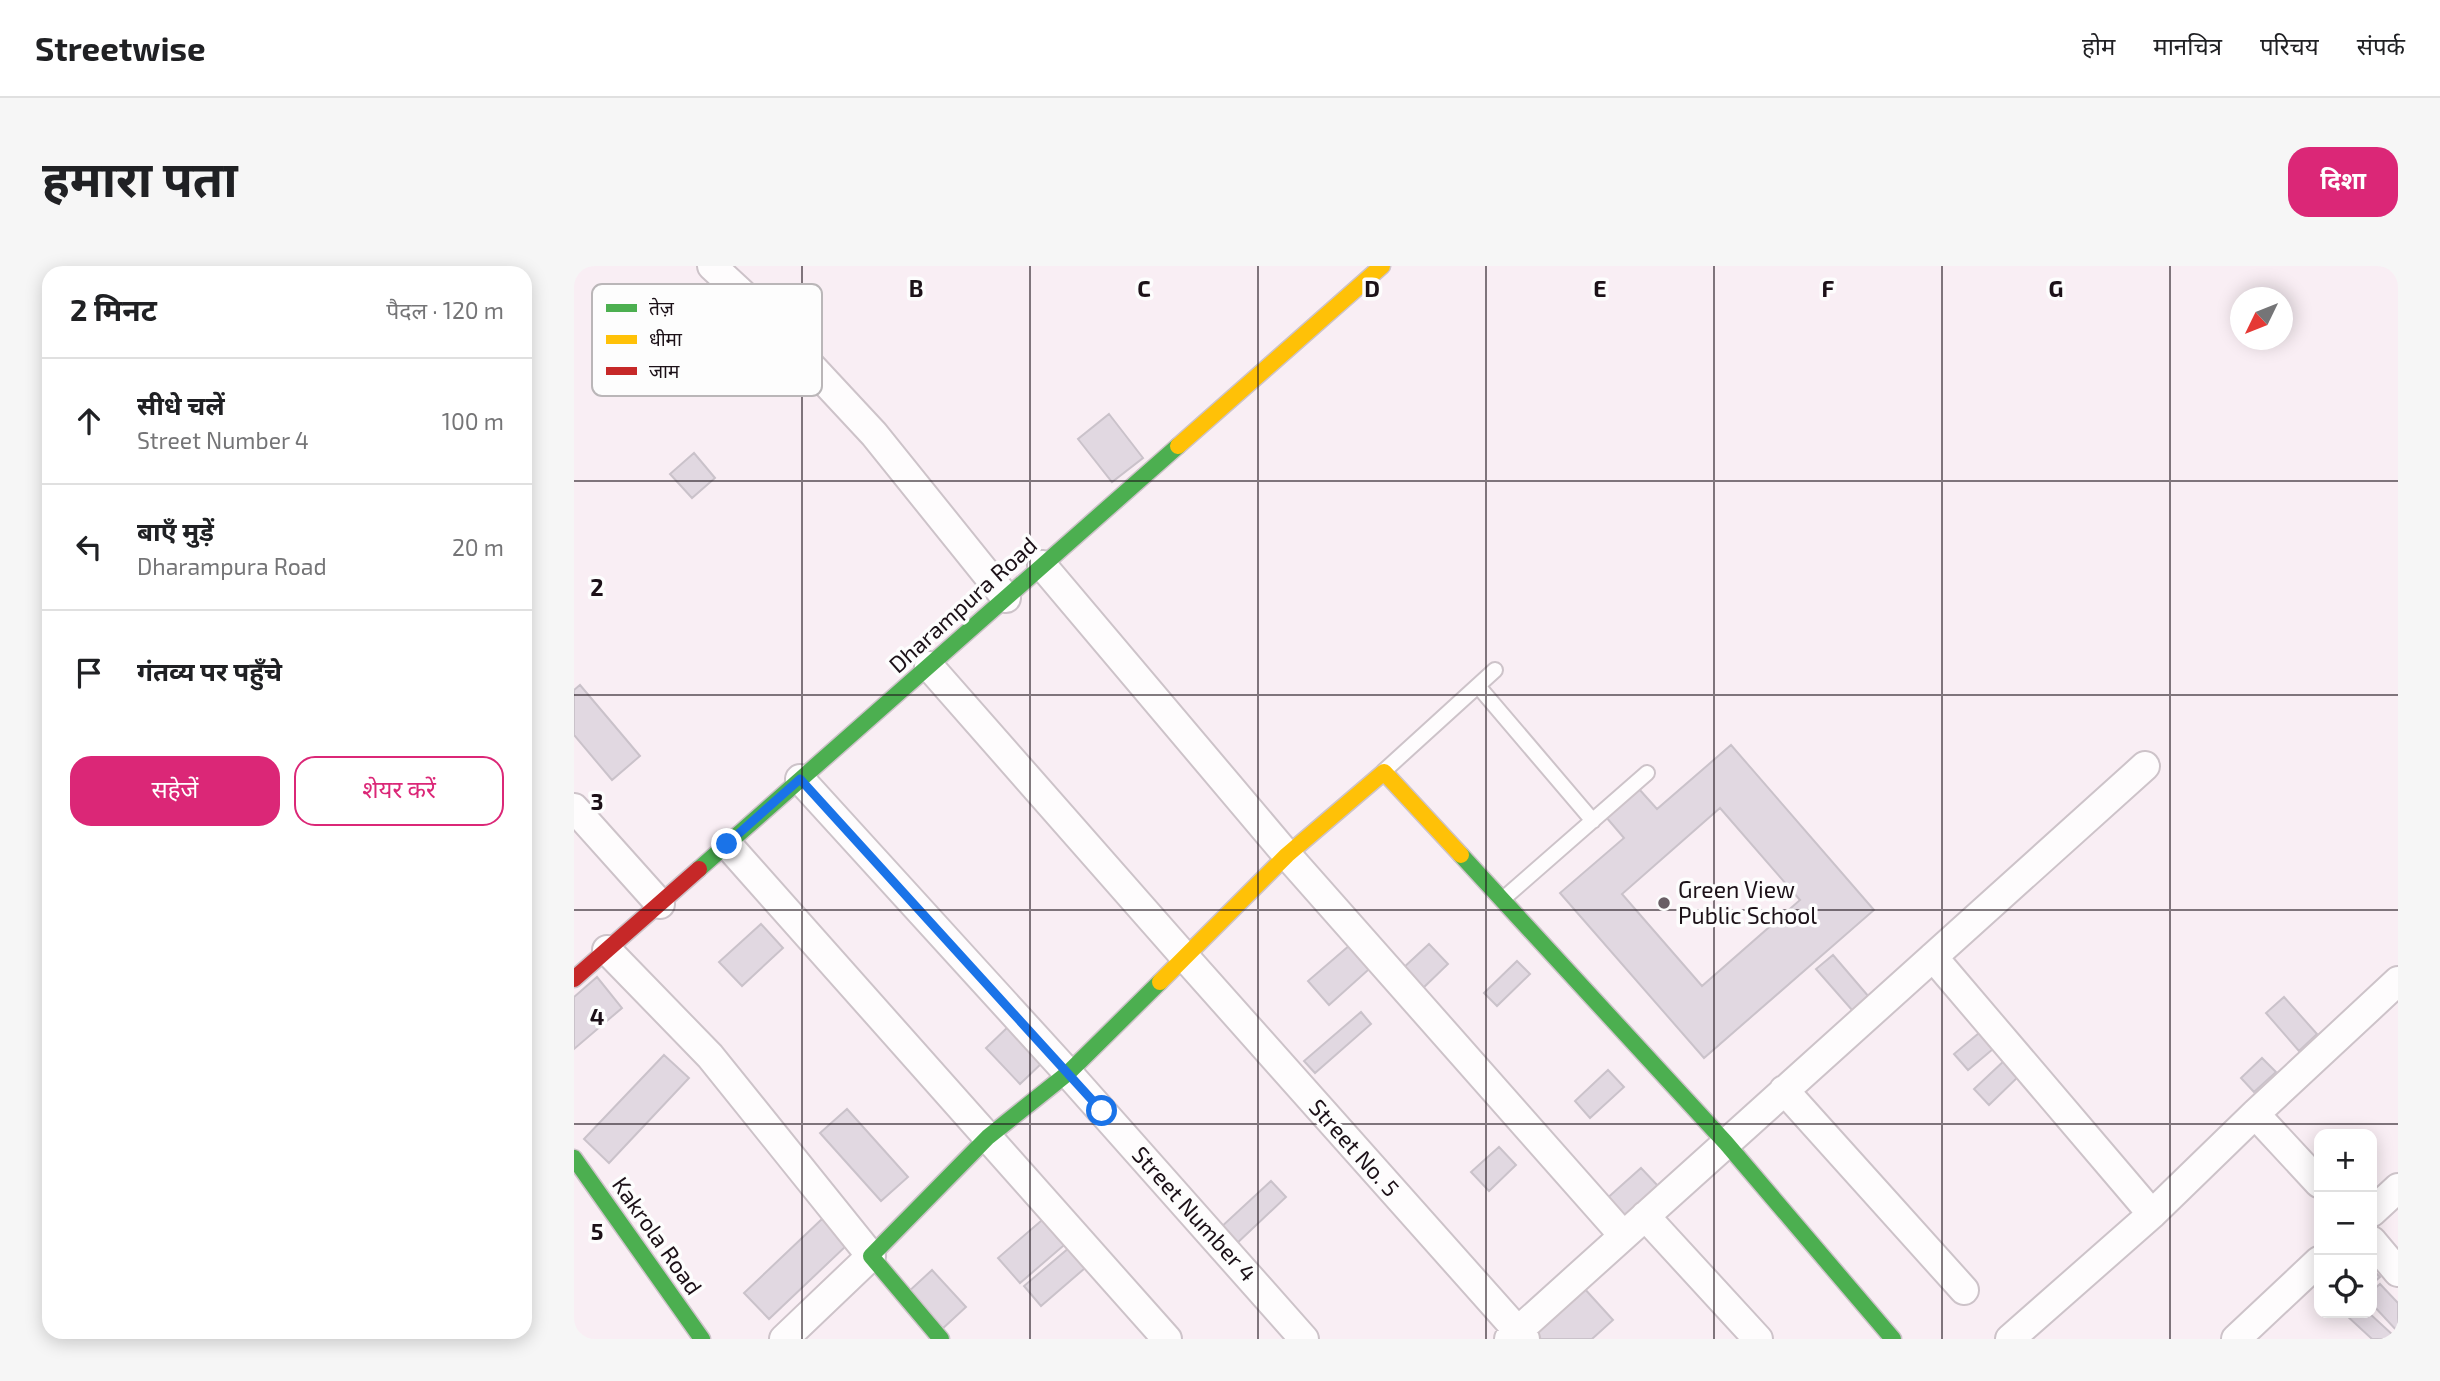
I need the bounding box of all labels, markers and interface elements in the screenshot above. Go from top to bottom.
text: Streetwise [35,28,206,68]
text: होम [2082,31,2115,60]
text: मानचित्र [2153,31,2222,60]
text: परिचय [2260,31,2319,60]
text: संपर्क [2357,31,2405,60]
button: दिशा [2288,147,2398,217]
text: हमारा पता [42,148,238,207]
text: B [909,274,923,302]
text: C [1137,274,1151,302]
text: D [1364,274,1380,302]
text: E [1593,274,1607,302]
text: F [1822,274,1835,302]
text: G [2049,274,2063,302]
legend [592,284,822,396]
north arrow [2230,287,2293,350]
text: 2 मिनट [70,291,157,327]
text: पैदल · 120 m [386,296,504,324]
text: तेज़ [649,296,675,319]
text: धीमा [649,327,683,350]
text: जाम [649,359,680,382]
text: सीधे चलें [137,389,225,420]
icon: ahead [70,402,108,440]
text: 100 m [442,407,504,435]
text: Street Number 4 [137,426,309,454]
text: बाएँ मुड़ें [137,515,214,546]
icon: left [70,528,108,566]
street label: Dharampura Road [882,530,1042,678]
text: 20 m [452,533,504,561]
text: Dharampura Road [137,552,327,580]
text: 2 [590,573,604,601]
icon: arrive [70,654,108,692]
text: गंतव्य पर पहुँचे [137,655,282,686]
button: सहेजें [70,756,280,826]
button: शेयर करें [294,756,504,826]
text: 3 [590,787,604,815]
route end [711,828,742,859]
place label: Green View Public School [1678,875,1817,929]
marker: Green View Public School [1656,895,1672,911]
text: 4 [590,1002,604,1030]
street label: Street No. 5 [1304,1093,1406,1202]
route start [1086,1095,1117,1126]
map controls [2314,1129,2377,1318]
button: + [2314,1129,2377,1192]
street label: Street Number 4 [1127,1140,1263,1287]
street label: Kakrola Road [607,1171,709,1300]
button: − [2314,1192,2377,1255]
text: 5 [591,1217,603,1245]
button: locate [2314,1255,2377,1318]

